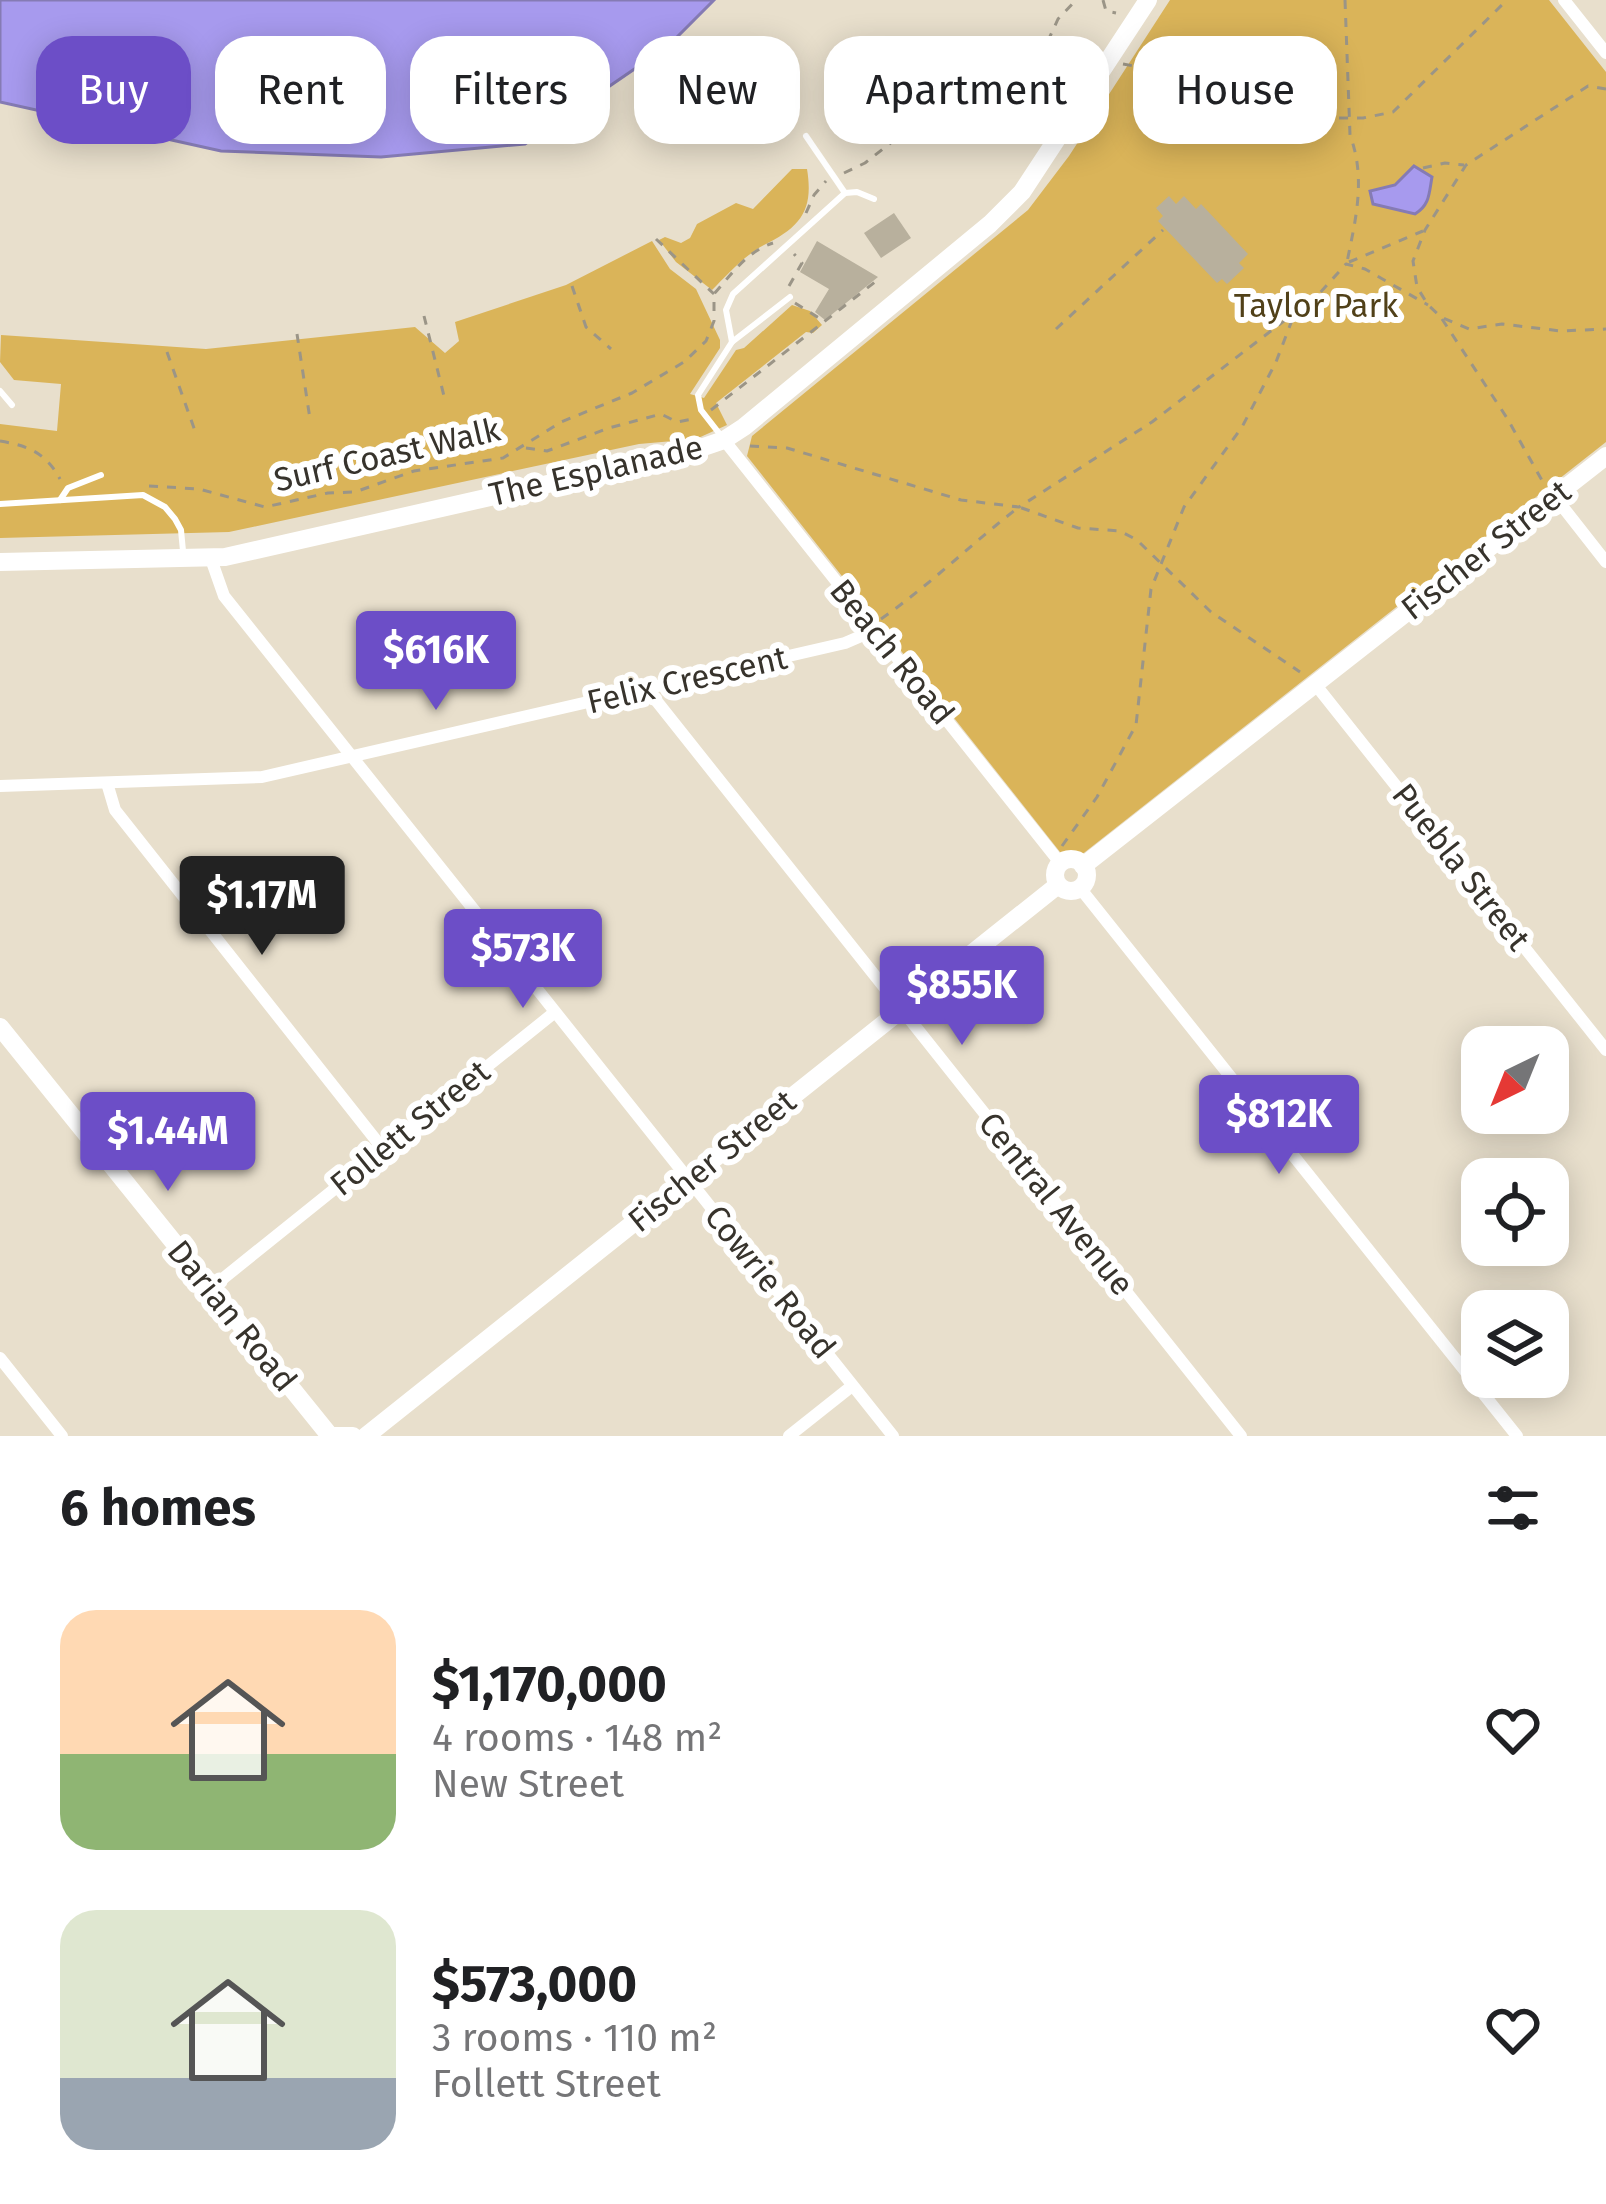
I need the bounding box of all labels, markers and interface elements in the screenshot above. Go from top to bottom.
chip: Buy [36,36,191,144]
chip: Rent [215,36,386,144]
chip: Filters [410,36,610,144]
chip: New [634,36,800,144]
chip: Apartment [824,36,1109,144]
chip: House [1133,36,1337,144]
park label: Taylor Park [1234,286,1398,326]
street label: Surf Coast Walk [270,410,504,500]
street label: The Esplanade [485,427,707,515]
street label: Fischer Street [1393,471,1579,629]
street label: Beach Road [821,571,963,733]
pin: $616K [352,611,520,713]
text: $616K [383,627,489,673]
street label: Felix Crescent [583,638,791,722]
street label: Puebla Street [1383,776,1539,958]
pin: $1.17M [164,856,360,958]
text: $1.17M [207,872,317,918]
pin: $573K [439,909,607,1011]
text: $573K [471,925,575,971]
pin: $855K [878,946,1046,1048]
text: $855K [907,962,1017,1008]
north arrow [1461,1026,1569,1134]
map controls [1461,1026,1569,1398]
street label: Follett Street [322,1051,498,1204]
pin: $812K [1195,1075,1363,1177]
street label: Fischer Street [620,1081,804,1241]
text: $812K [1226,1091,1332,1137]
pin: $1.44M [70,1092,266,1194]
street label: Central Avenue [970,1104,1142,1304]
text: $1.44M [107,1108,229,1154]
button: locate [1461,1158,1569,1266]
street label: Cowrie Road [696,1197,844,1367]
street label: Darian Road [159,1232,305,1400]
button: layers [1461,1290,1569,1398]
icon: filters [1480,1475,1546,1541]
text: 6 homes [60,1477,256,1539]
text: $1,170,000 [432,1653,667,1715]
icon: home [156,1658,300,1802]
icon: heart [1480,1697,1546,1763]
text: 4 rooms · 148 m² [432,1715,722,1761]
text: New Street [432,1761,624,1807]
text: $573,000 [432,1953,637,2015]
icon: home [156,1958,300,2102]
icon: heart [1480,1997,1546,2063]
text: 3 rooms · 110 m² [432,2015,717,2061]
text: Follett Street [432,2061,661,2107]

